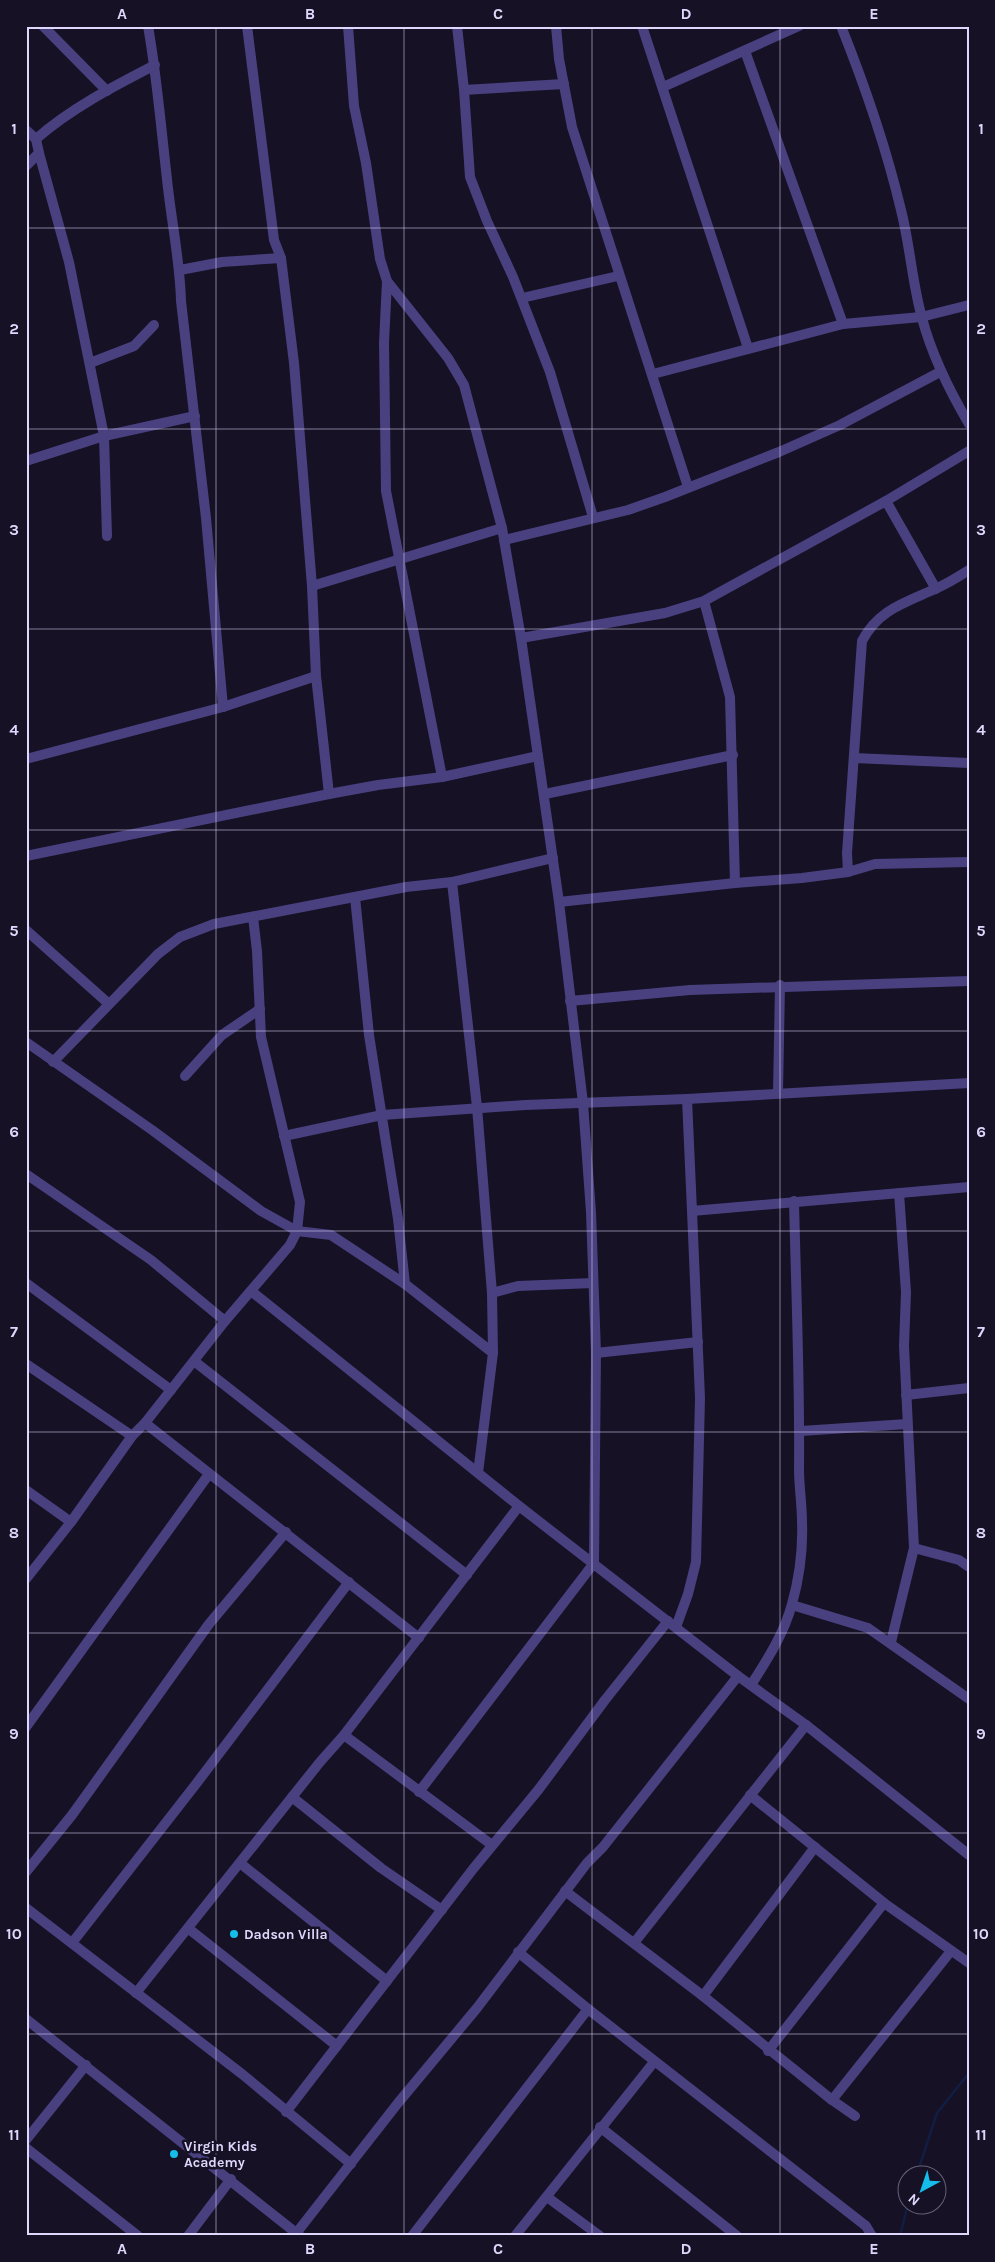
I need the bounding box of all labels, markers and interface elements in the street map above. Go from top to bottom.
text: A [117,4,127,23]
text: B [305,4,315,23]
text: C [493,4,503,23]
text: D [681,4,692,23]
text: E [869,4,879,23]
text: 1 [11,119,17,138]
text: 1 [978,119,984,138]
text: 2 [9,319,19,338]
text: 2 [976,319,986,338]
text: 3 [9,520,19,539]
text: 3 [976,520,986,539]
text: 4 [9,720,19,739]
text: 4 [976,720,986,739]
text: 5 [9,921,19,940]
text: 5 [976,921,986,940]
text: 6 [9,1122,19,1141]
text: 6 [976,1122,986,1141]
text: 7 [10,1322,18,1341]
text: 7 [977,1322,985,1341]
text: 8 [9,1523,19,1542]
text: 8 [976,1523,986,1542]
text: 9 [9,1724,19,1743]
text: 9 [976,1724,986,1743]
text: 10 [6,1924,22,1943]
text: 10 [973,1924,989,1943]
place label: Dadson Villa [244,1926,328,1943]
marker: Dadson Villa [228,1928,240,1940]
text: 11 [8,2125,20,2144]
text: 11 [975,2125,987,2144]
place label: Virgin Kids Academy [184,2138,257,2171]
marker: Virgin Kids Academy [168,2148,180,2160]
north arrow [898,2164,948,2214]
text: N [905,2190,923,2209]
text: A [117,2239,127,2258]
text: B [305,2239,315,2258]
text: C [493,2239,503,2258]
text: D [681,2239,692,2258]
text: E [869,2239,879,2258]

